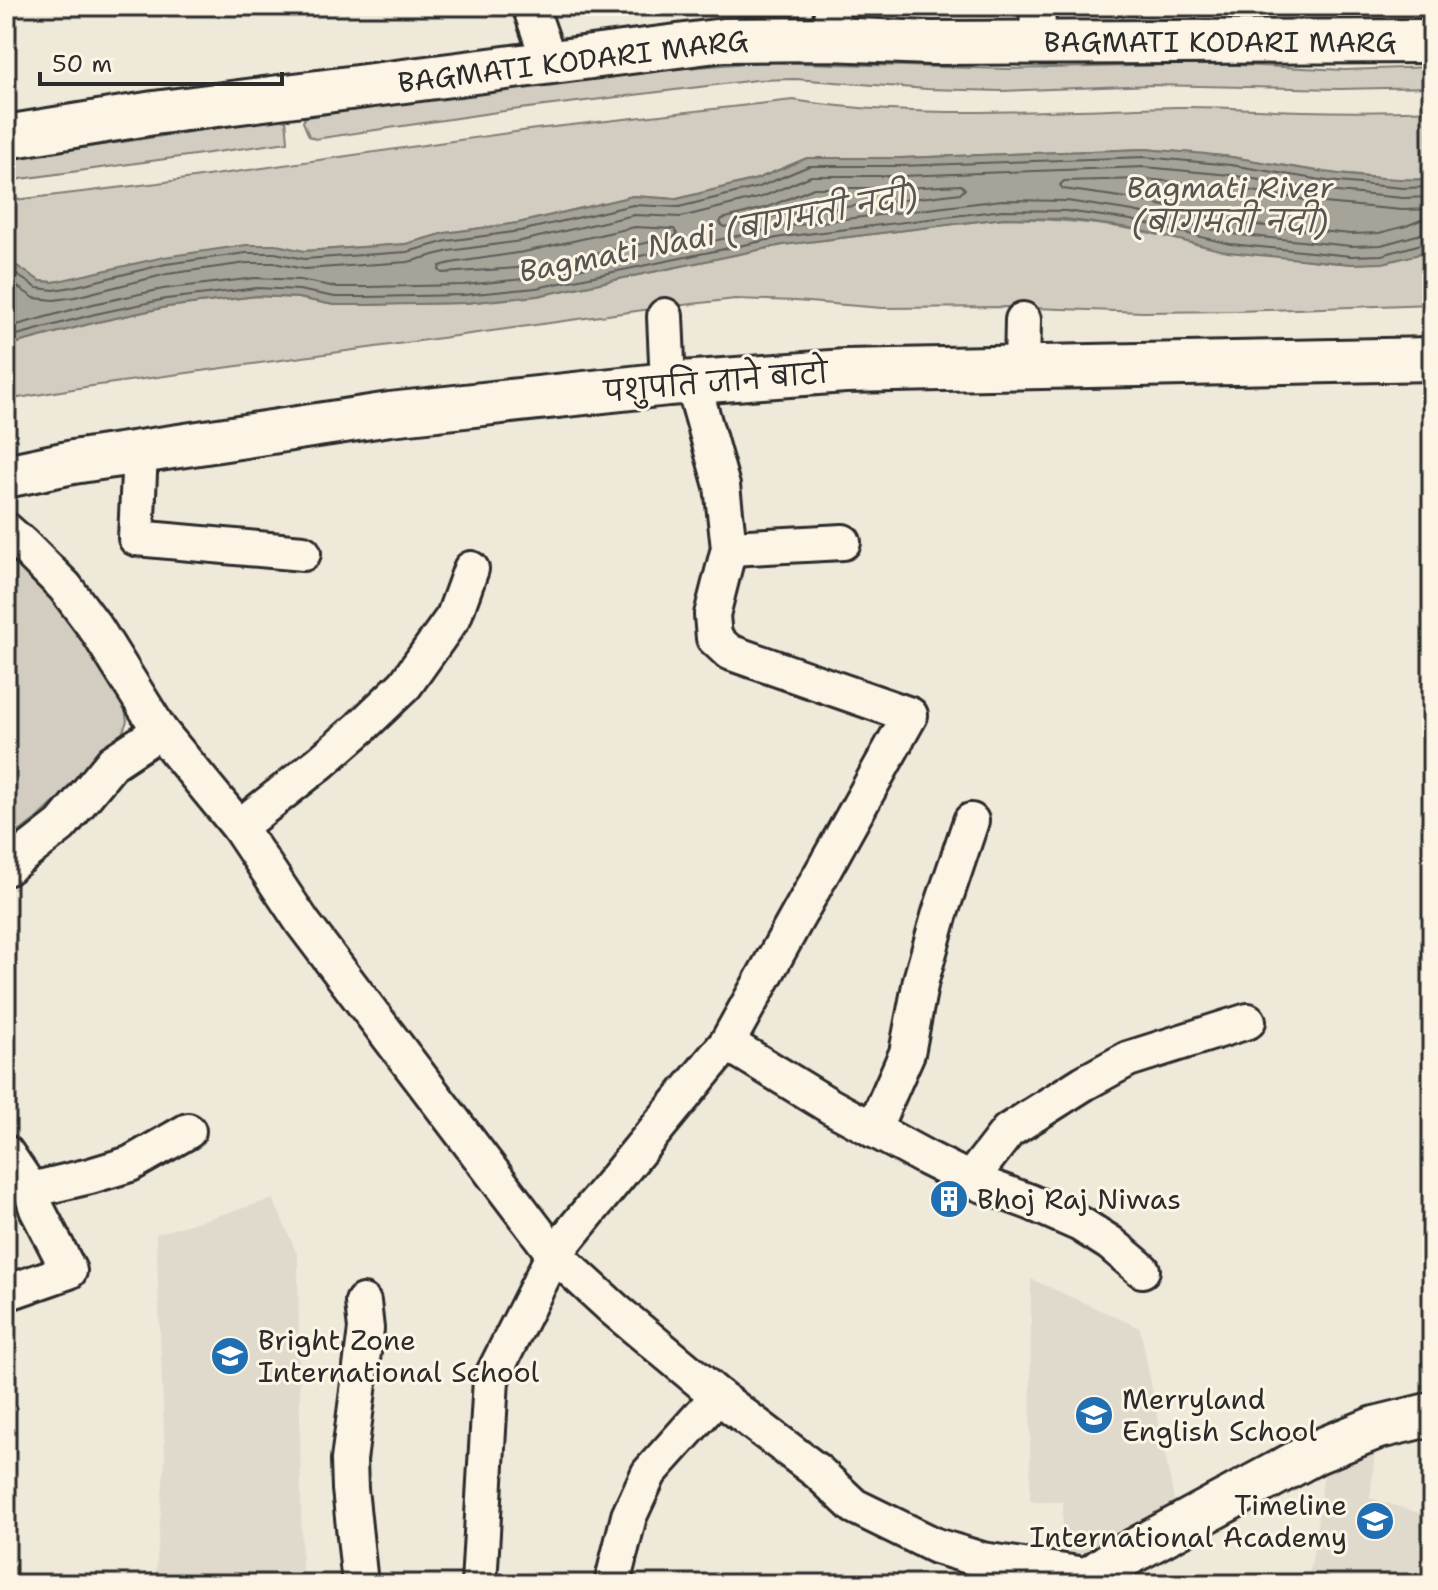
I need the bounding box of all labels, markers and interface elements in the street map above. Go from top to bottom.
street label: BAGMATI KODARI MARG [396,21,750,101]
street label: BAGMATI KODARI MARG [1044,23,1396,61]
scale bar [40,36,282,86]
text: 50 m [52,48,112,80]
water label: Bagmati River (बागमती नदी) [1126,167,1334,242]
water label: Bagmati Nadi (बागमती नदी) [515,172,921,292]
street label: पशुपति जाने बाटो [600,348,831,413]
building icon: Bhoj Raj Niwas [928,1178,970,1220]
place label: Bhoj Raj Niwas [977,1180,1181,1218]
place label: Bright Zone International School [258,1321,540,1391]
school or university icon: Bright Zone International School [209,1335,251,1377]
place label: Merryland English School [1122,1380,1318,1450]
school or university icon: Merryland English School [1073,1394,1115,1436]
place label: Timeline International Academy [1030,1486,1347,1556]
school or university icon: Timeline International Academy [1354,1500,1396,1542]

